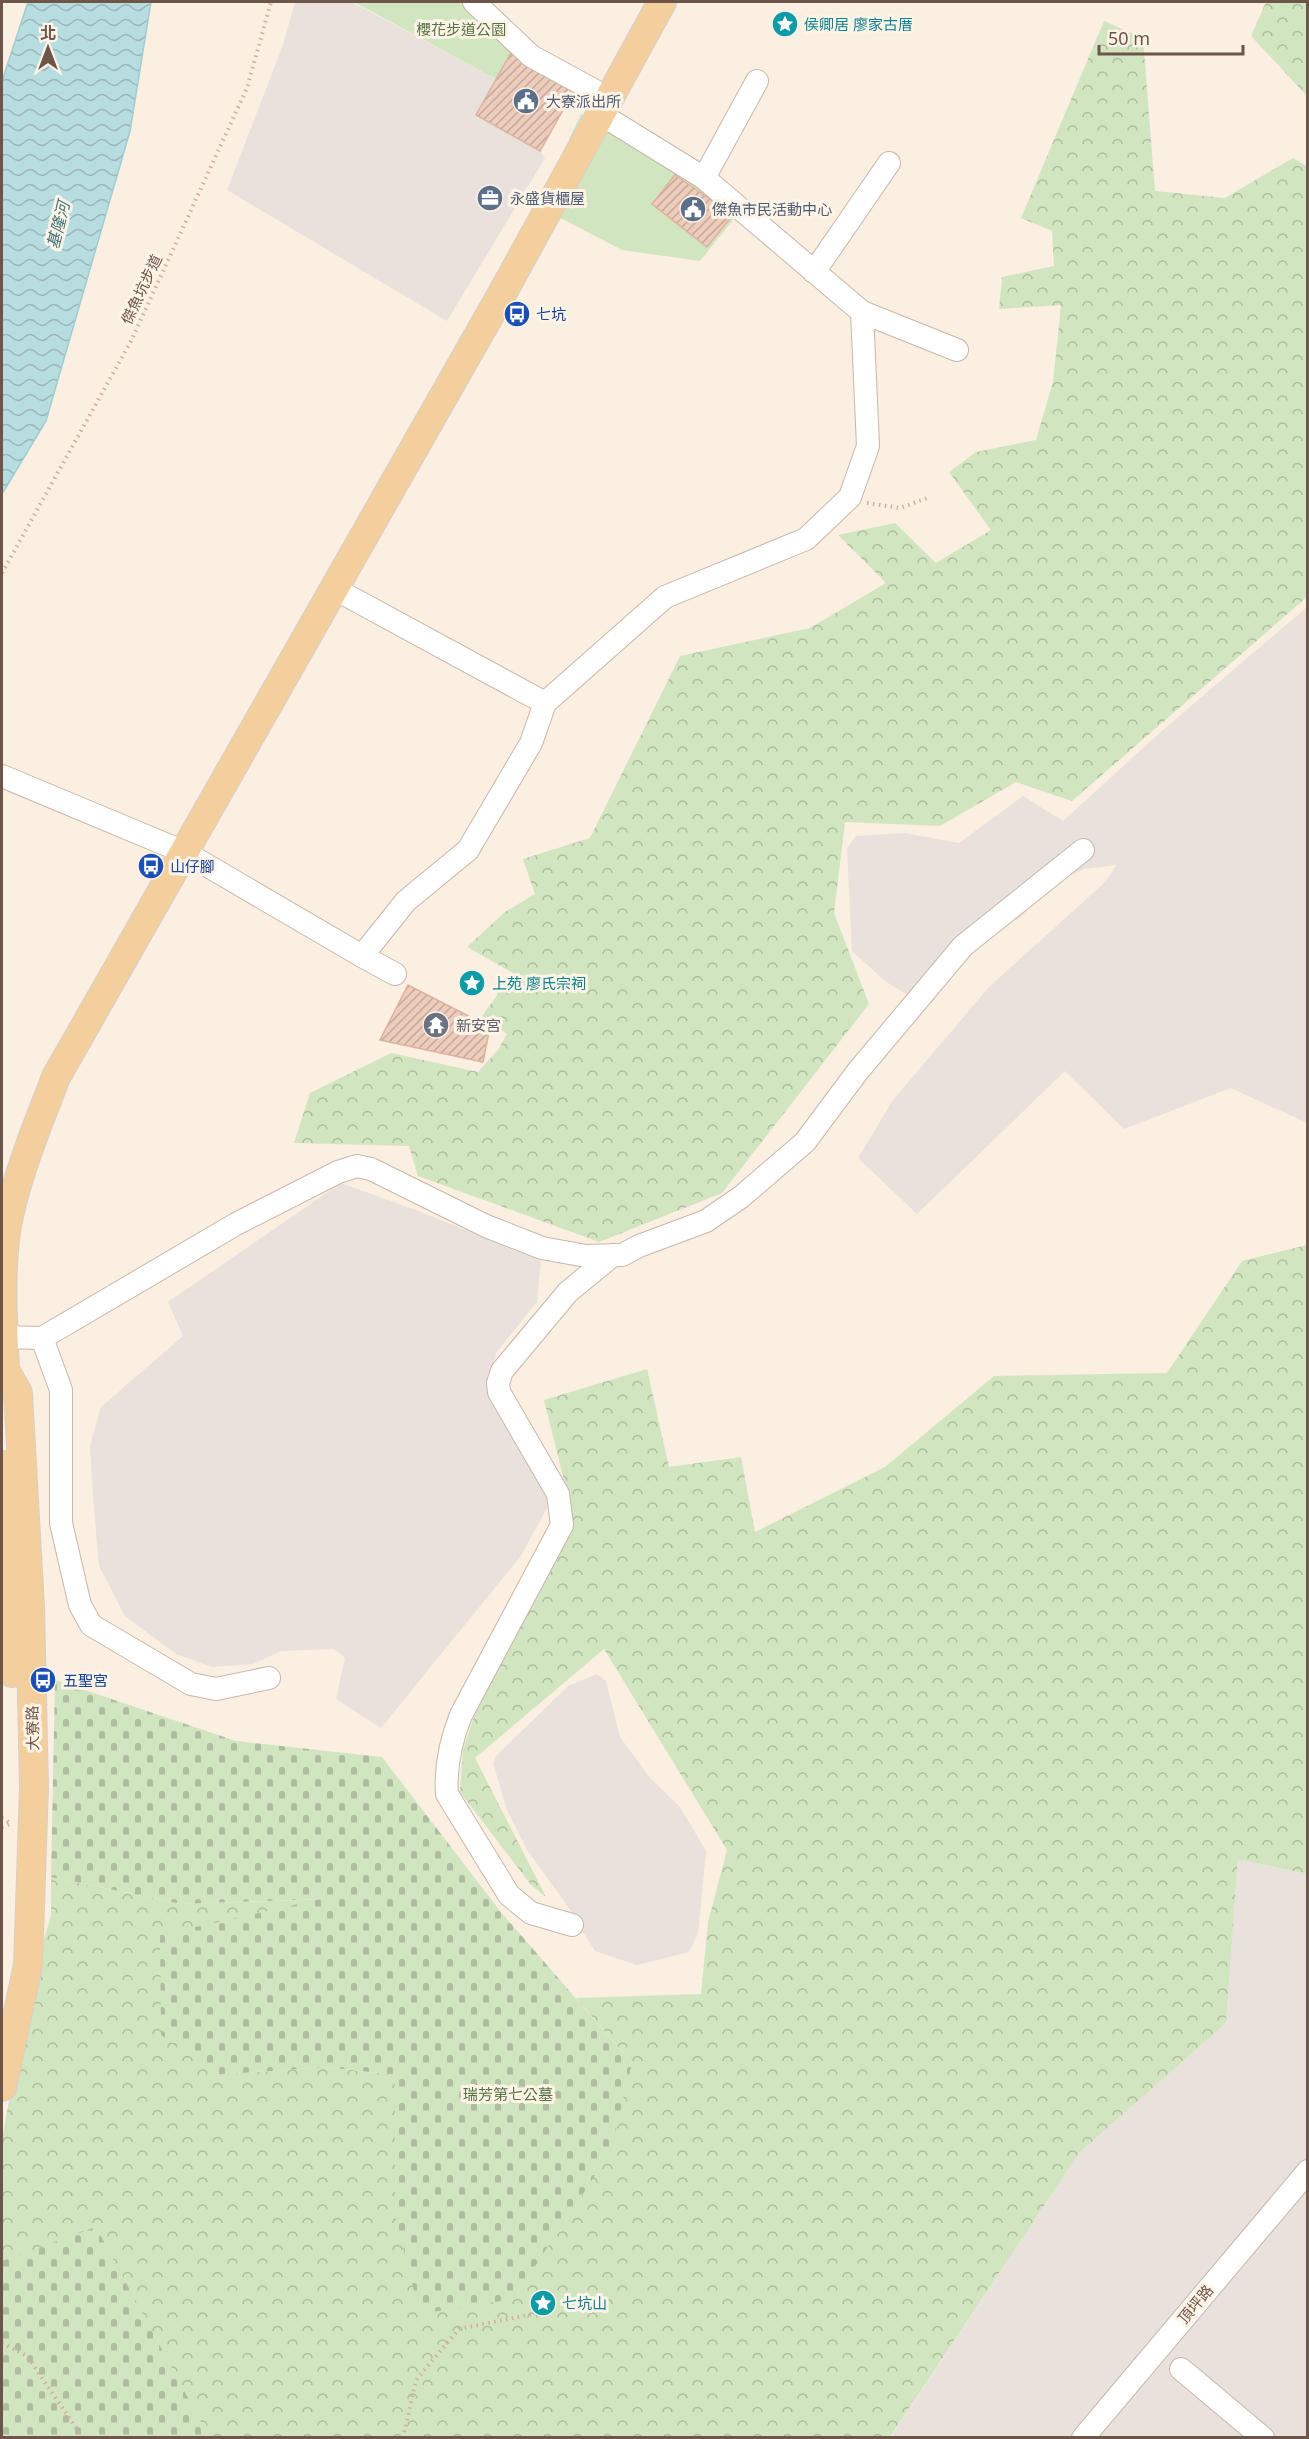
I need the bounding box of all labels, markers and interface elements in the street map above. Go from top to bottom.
place icon: 侯卿居 廖家古厝 [770,9,800,39]
place label: 侯卿居 廖家古厝 [804,14,913,34]
north arrow [18,18,78,78]
scale bar [1099,18,1243,56]
park label: 櫻花步道公園 [416,19,506,39]
text: 北 [40,22,56,44]
text: 50 m [1108,26,1150,50]
public building icon: 大寮派出所 [511,86,541,116]
place label: 大寮派出所 [546,91,621,111]
office icon: 永盛貨櫃屋 [475,183,505,213]
place label: 永盛貨櫃屋 [510,188,585,208]
public building icon: 傑魚市民活動中心 [678,194,708,224]
water label: 基隆河 [42,196,75,251]
place label: 傑魚市民活動中心 [712,199,832,219]
street label: 傑魚坑步道 [116,251,166,327]
bus stop icon: 七坑 [502,299,532,329]
place label: 七坑 [536,304,566,324]
bus stop icon: 山仔腳 [136,851,166,881]
place label: 山仔腳 [170,856,215,876]
place icon: 上苑 廖氏宗祠 [457,968,487,998]
place label: 上苑 廖氏宗祠 [492,973,586,993]
temple icon: 新安宮 [421,1010,451,1040]
place label: 新安宮 [456,1015,501,1035]
bus stop icon: 五聖宮 [28,1665,58,1695]
place label: 五聖宮 [63,1670,108,1690]
street label: 大寮路 [22,1705,42,1751]
park label: 瑞芳第七公墓 [463,2084,553,2104]
street label: 頂坪路 [1173,2280,1217,2328]
place icon: 七坑山 [528,2288,558,2318]
place label: 七坑山 [562,2293,607,2313]

